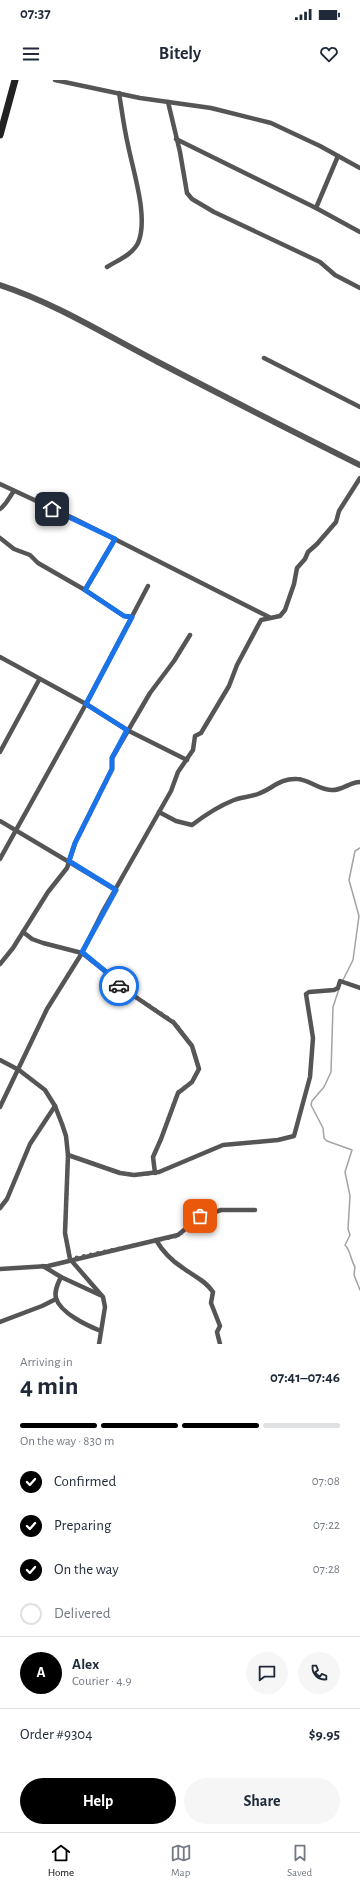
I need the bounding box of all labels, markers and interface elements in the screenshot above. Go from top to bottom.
text: 07:37 [20,6,51,21]
icon: menu [20,43,42,65]
icon: heart [318,43,340,65]
text: Bitely [159,45,201,63]
pin [35,492,69,526]
icon: home [41,498,63,520]
courier [99,966,139,1006]
icon: car [108,975,130,997]
pin [183,1199,217,1233]
icon: bag [189,1205,211,1227]
text: Arriving in [20,1356,73,1369]
text: 07:41–07:46 [270,1370,340,1385]
text: 4 min [20,1373,79,1399]
text: On the way · 830 m [20,1435,114,1448]
icon: check [20,1471,42,1493]
text: Confirmed [54,1474,116,1489]
text: 07:08 [312,1475,340,1488]
icon: check [20,1515,42,1537]
text: Preparing [54,1518,111,1533]
text: 07:22 [313,1519,340,1532]
icon: check [20,1559,42,1581]
text: On the way [54,1562,119,1577]
text: 07:28 [313,1563,340,1576]
text: Delivered [54,1606,111,1621]
button: chat [246,1652,288,1694]
button: phone [298,1652,340,1694]
text: Alex [72,1657,99,1672]
text: A [36,1665,46,1680]
text: Courier · 4.9 [72,1675,132,1688]
text: Order #9304 [20,1727,92,1742]
text: $9.95 [309,1727,340,1742]
button: Help [20,1778,176,1824]
button: Share [184,1778,340,1824]
tab: Home [48,1842,74,1879]
tab: Map [170,1842,192,1879]
tab: Saved [287,1842,312,1879]

